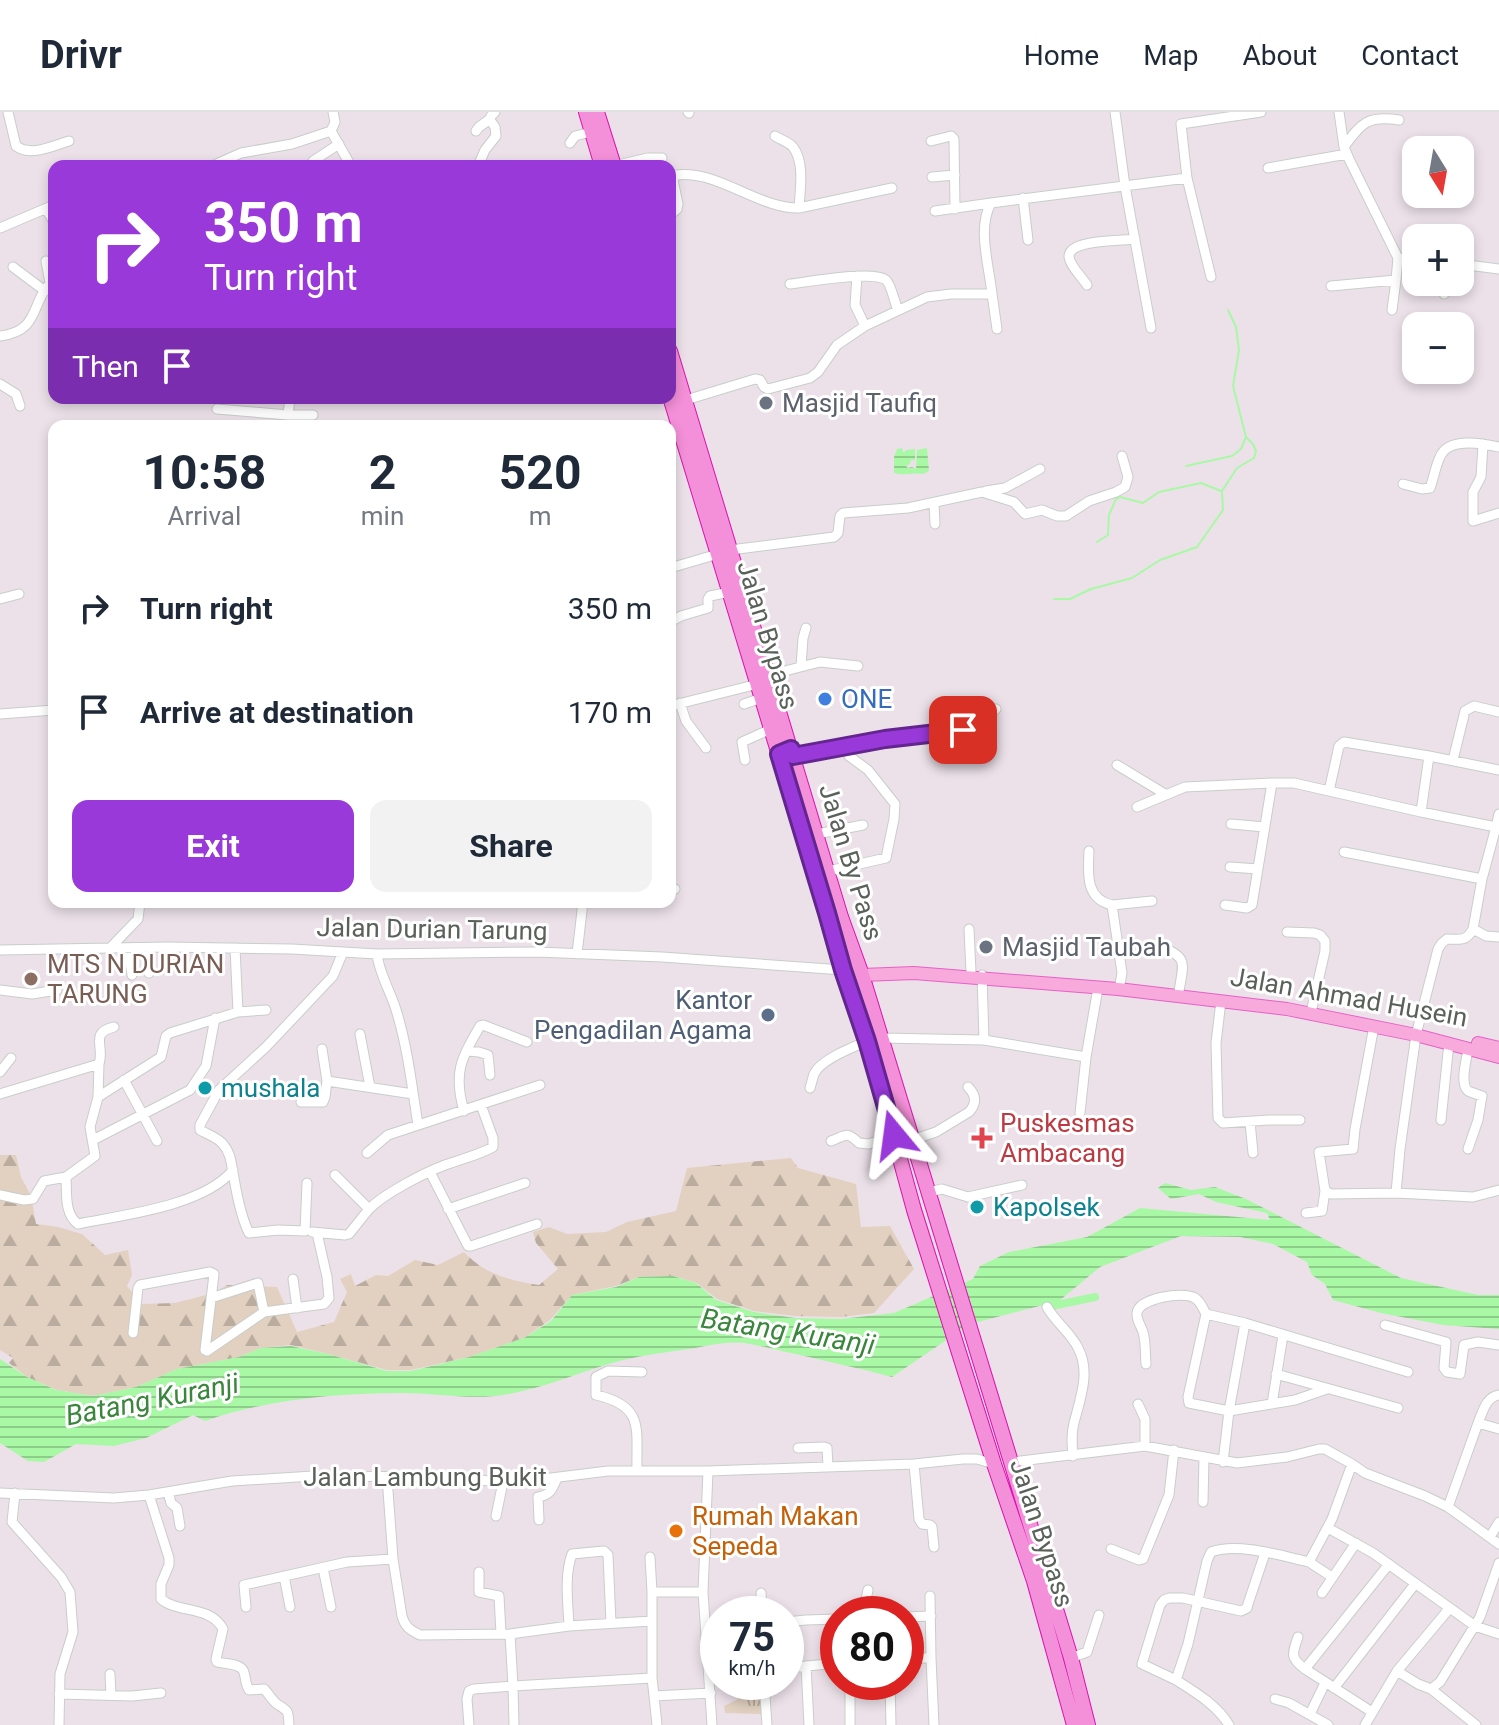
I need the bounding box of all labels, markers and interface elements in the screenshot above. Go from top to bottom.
text: Drivr [40,33,122,77]
text: Home [1024,39,1099,72]
text: Map [1143,39,1199,72]
text: About [1243,39,1317,72]
text: Contact [1361,39,1459,72]
north arrow [1402,136,1474,208]
map controls [1402,136,1474,384]
text: 350 m [204,190,363,256]
icon: right [72,192,176,296]
button: + [1402,224,1474,296]
text: Turn right [204,257,357,299]
button: − [1402,312,1474,384]
icon: arrive [155,344,199,388]
text: Then [72,349,139,384]
place label: Masjid Taufiq [782,388,937,418]
marker: Masjid Taufiq [757,394,775,412]
text: 10:58 [143,444,266,501]
text: 2 [369,444,396,501]
text: 520 [499,444,581,501]
text: Arrival [168,501,241,531]
text: min [361,501,404,531]
text: m [529,501,552,531]
street label: Jalan Bypass [731,557,805,713]
icon: right [72,586,116,630]
text: Turn right [140,591,273,626]
text: 350 m [568,591,652,626]
place label: ONE [841,684,892,714]
icon: arrive [72,690,116,734]
marker: ONE [816,690,834,708]
text: Arrive at destination [140,695,414,730]
text: 170 m [568,695,652,730]
pin [929,696,997,764]
icon: arrive [941,708,985,752]
street label: Jalan By Pass [813,780,889,944]
button: Exit [72,800,354,892]
button: Share [370,800,652,892]
street label: Jalan Durian Tarung [316,912,548,946]
place label: Masjid Taubah [1002,932,1171,962]
marker: Masjid Taubah [977,938,995,956]
place label: MTS N DURIAN TARUNG [47,949,224,1009]
street label: Jalan Ahmad Husein [1228,961,1470,1033]
marker: MTS N DURIAN TARUNG [22,970,40,988]
place label: Kantor Pengadilan Agama [534,985,752,1045]
marker: Kantor Pengadilan Agama [759,1006,777,1024]
place label: mushala [221,1073,320,1103]
marker: mushala [196,1079,214,1097]
position arrow [852,1093,936,1177]
place label: Puskesmas Ambacang [1000,1108,1135,1168]
marker: Puskesmas Ambacang [971,1127,993,1149]
place label: Kapolsek [993,1192,1100,1222]
marker: Kapolsek [968,1198,986,1216]
water label: Batang Kuranji [699,1301,878,1362]
water label: Batang Kuranji [63,1366,242,1432]
street label: Jalan Bypass [1004,1455,1080,1611]
street label: Jalan Lambung Bukit [303,1462,547,1492]
place label: Rumah Makan Sepeda [692,1501,859,1561]
marker: Rumah Makan Sepeda [667,1522,685,1540]
speed limit sign: 80 [820,1596,924,1700]
text: 75 [729,1614,775,1661]
text: km/h [729,1656,775,1680]

